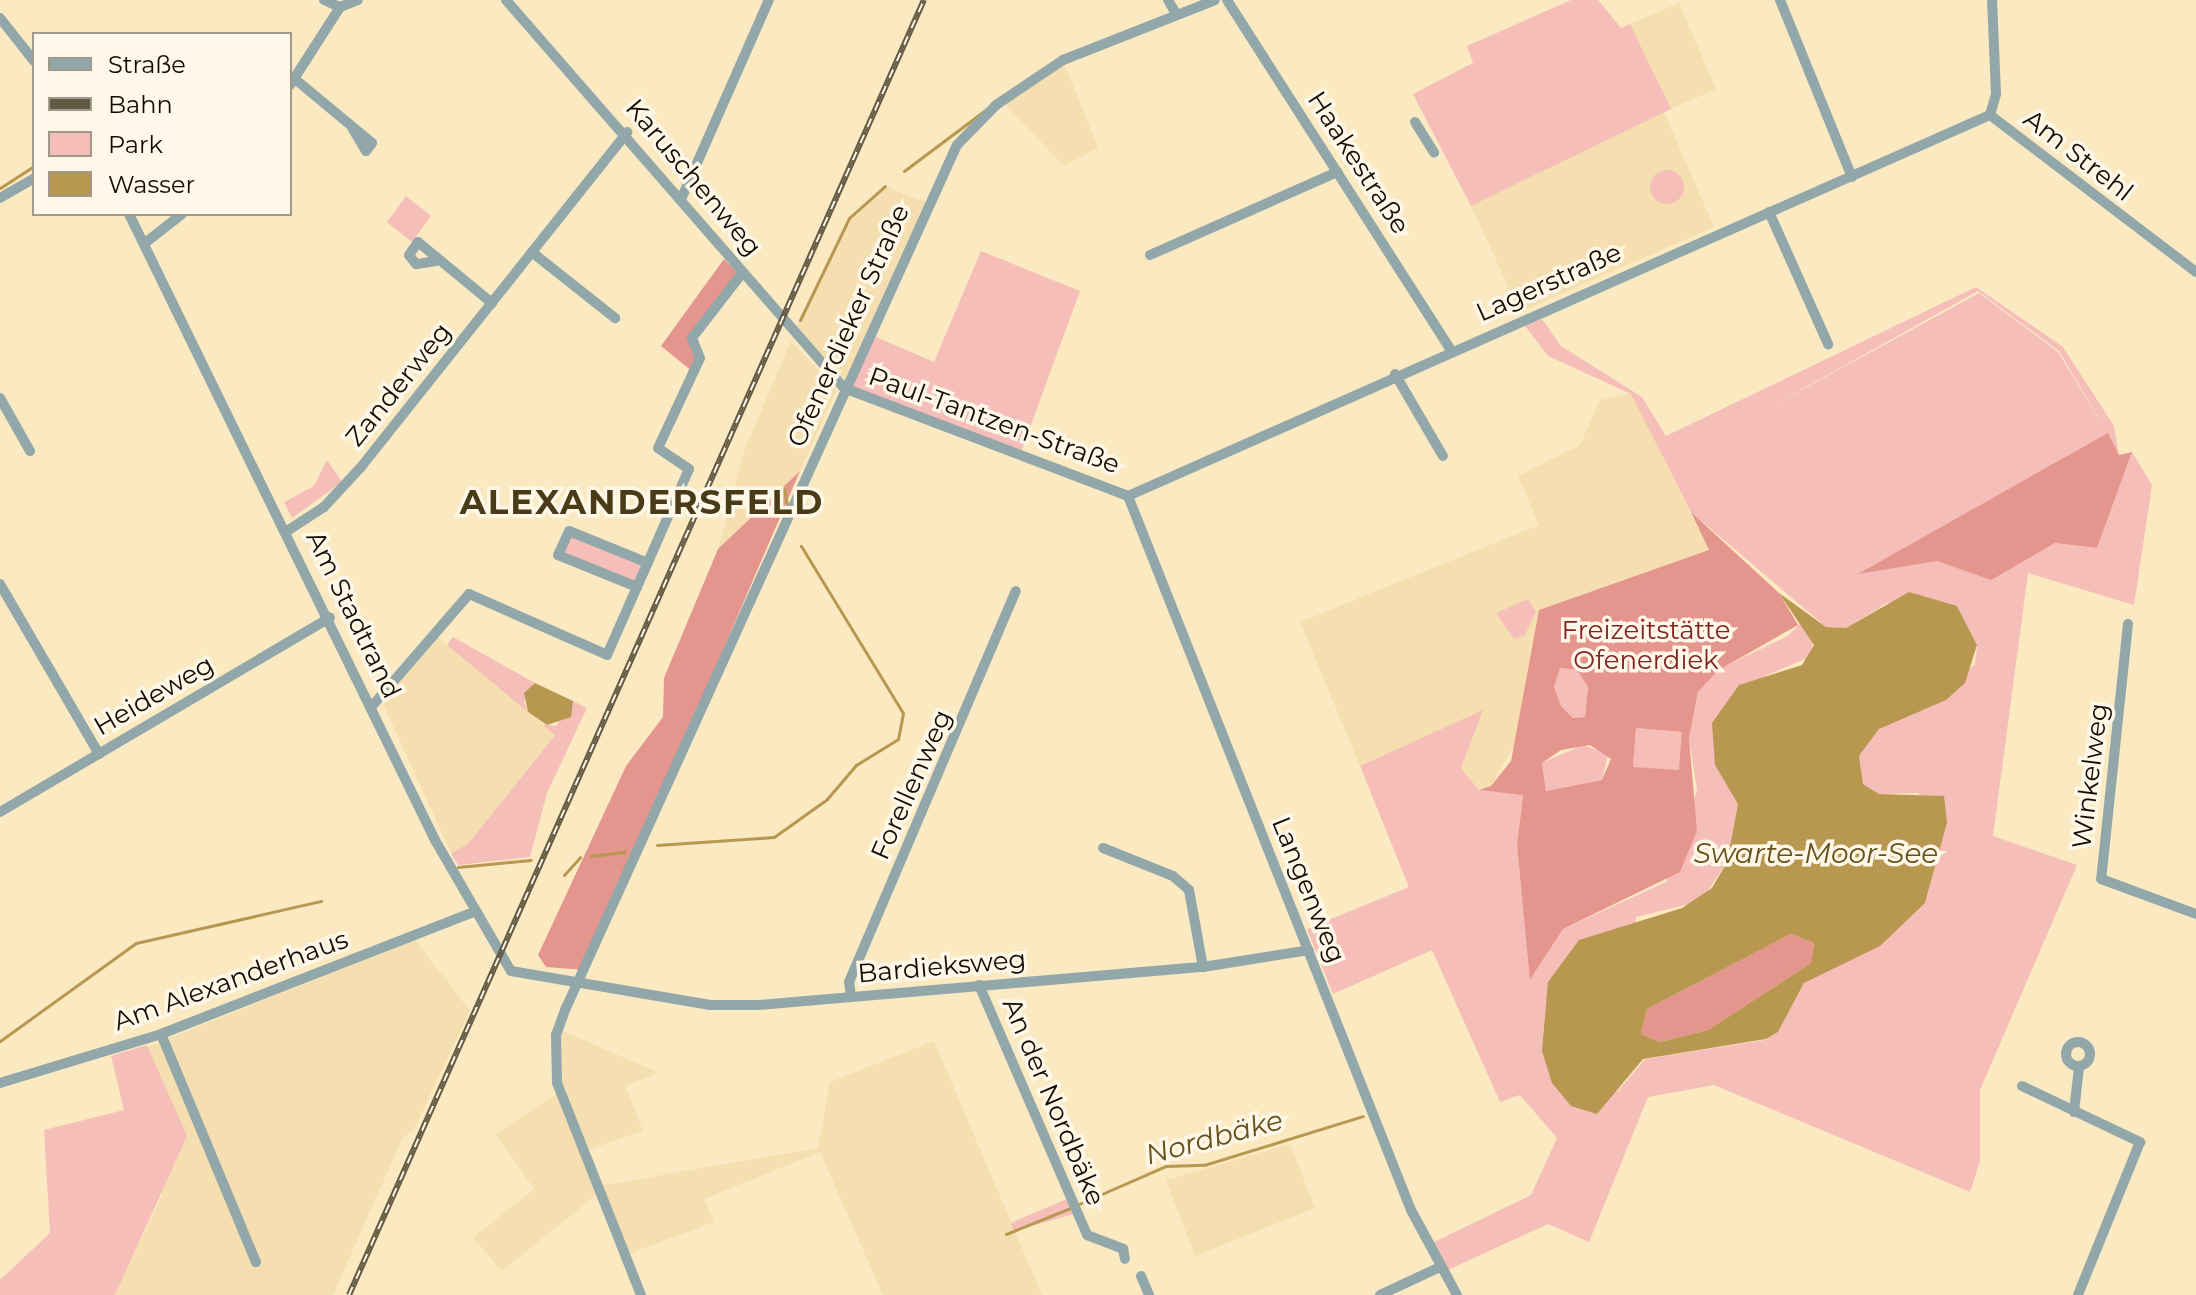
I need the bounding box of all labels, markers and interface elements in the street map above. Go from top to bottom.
legend [32,32,292,216]
text: Straße [108,50,186,79]
street label: Haakestraße [1300,86,1416,240]
text: Bahn [108,90,173,119]
street label: Karuschenweg [618,93,768,263]
street label: Am Strehl [2017,104,2139,208]
text: Park [108,130,163,159]
text: Wasser [108,170,195,199]
street label: Ofenerdieker Straße [781,200,917,452]
street label: Lagerstraße [1472,237,1626,329]
street label: Zanderweg [340,317,458,453]
street label: Paul-Tantzen-Straße [864,361,1124,481]
district label: ALEXANDERSFELD [460,483,824,523]
street label: Am Stadtrand [299,526,407,704]
park label: Freizeitstätte Ofenerdiek [1561,615,1731,676]
street label: Heideweg [89,649,219,743]
street label: Winkelweg [2067,701,2115,851]
street label: Forellenweg [865,705,959,865]
street label: Langenweg [1264,812,1352,968]
water label: Swarte-Moor-See [1694,836,1938,870]
street label: Am Alexanderhaus [110,924,352,1038]
street label: Bardieksweg [857,944,1027,990]
street label: An der Nordbäke [995,994,1111,1210]
water label: Nordbäke [1142,1103,1286,1171]

